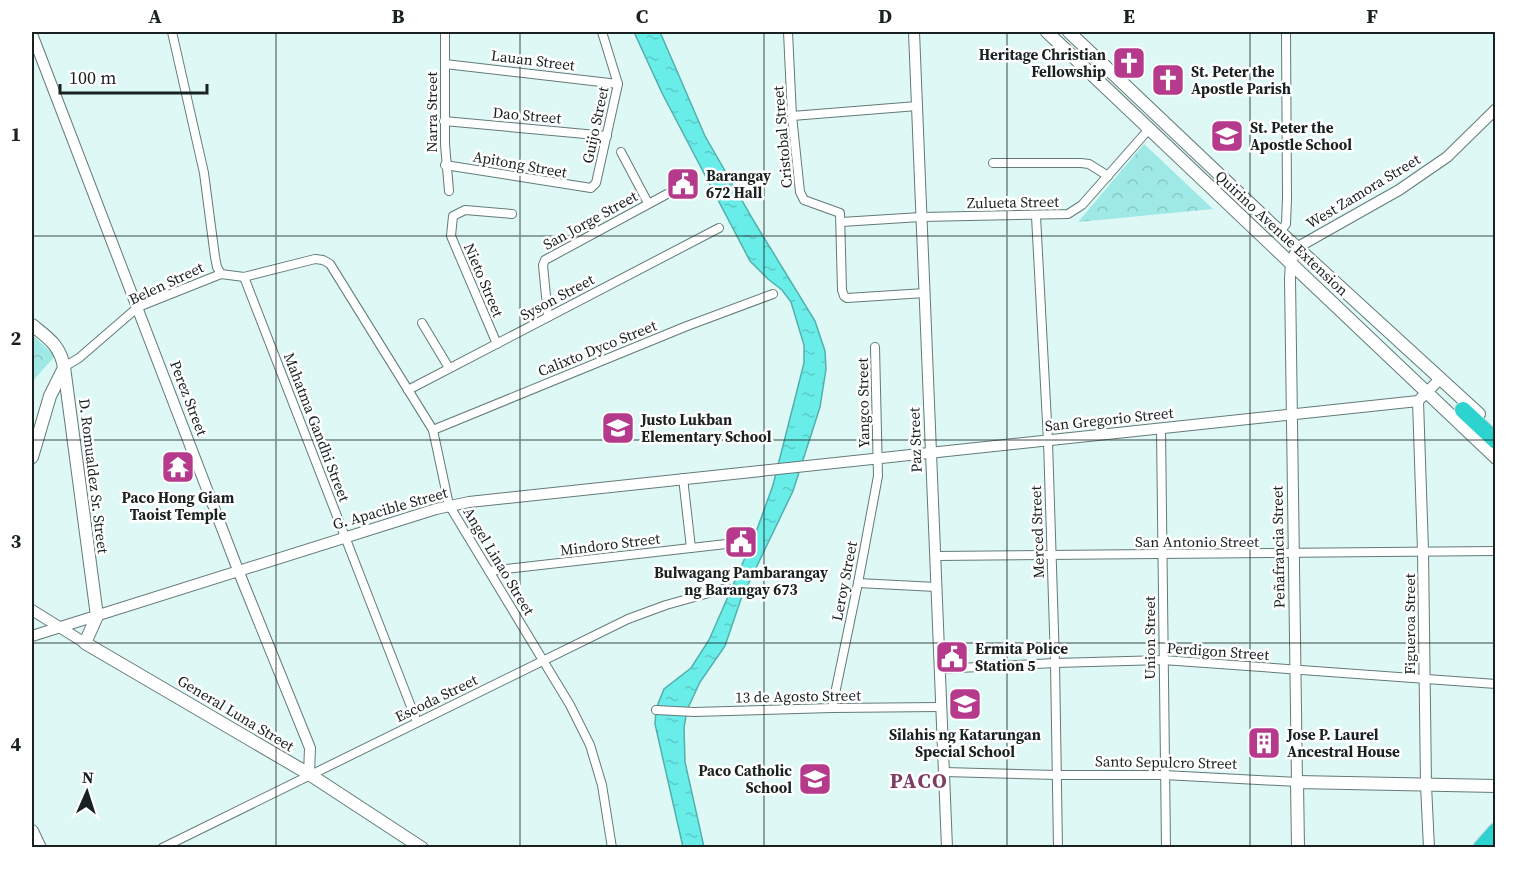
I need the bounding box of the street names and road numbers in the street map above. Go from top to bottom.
street label: Lauan Street [490,44,576,76]
street label: Narra Street [421,71,442,152]
street label: Guijo Street [577,84,613,165]
street label: Cristobal Street [767,85,797,189]
street label: Dao Street [492,102,562,128]
street label: Apitong Street [471,145,569,183]
street label: West Zamora Street [1302,149,1424,233]
street label: Quirino Avenue Extension [1211,166,1353,300]
street label: San Jorge Street [539,185,641,255]
street label: Zulueta Street [967,191,1059,213]
street label: Nieto Street [459,240,509,320]
street label: Belen Street [125,256,207,310]
street label: Syson Street [516,269,598,325]
street label: Calixto Dyco Street [534,315,660,381]
street label: Mahatma Gandhi Street [279,349,355,505]
street label: Perez Street [165,357,213,439]
street label: Yangco Street [852,358,874,448]
street label: D. Romualdez Sr. Street [74,397,114,555]
street label: San Gregorio Street [1044,402,1174,436]
street label: Paz Street [903,407,927,473]
street label: G. Apacible Street [330,482,450,534]
street label: Merced Street [1025,485,1049,579]
street label: Peñafrancia Street [1266,485,1290,609]
street label: Angel Linao Street [458,503,540,619]
street label: Mindoro Street [559,527,661,561]
street label: San Antonio Street [1135,531,1259,552]
street label: Leroy Street [826,539,862,623]
street label: Figueroa Street [1399,573,1420,675]
street label: Union Street [1139,596,1160,680]
street label: Perdigon Street [1166,637,1270,665]
street label: Escoda Street [391,669,481,727]
street label: General Luna Street [174,670,298,756]
street label: 13 de Agosto Street [735,684,861,708]
street label: Santo Sepulcro Street [1095,750,1237,774]

